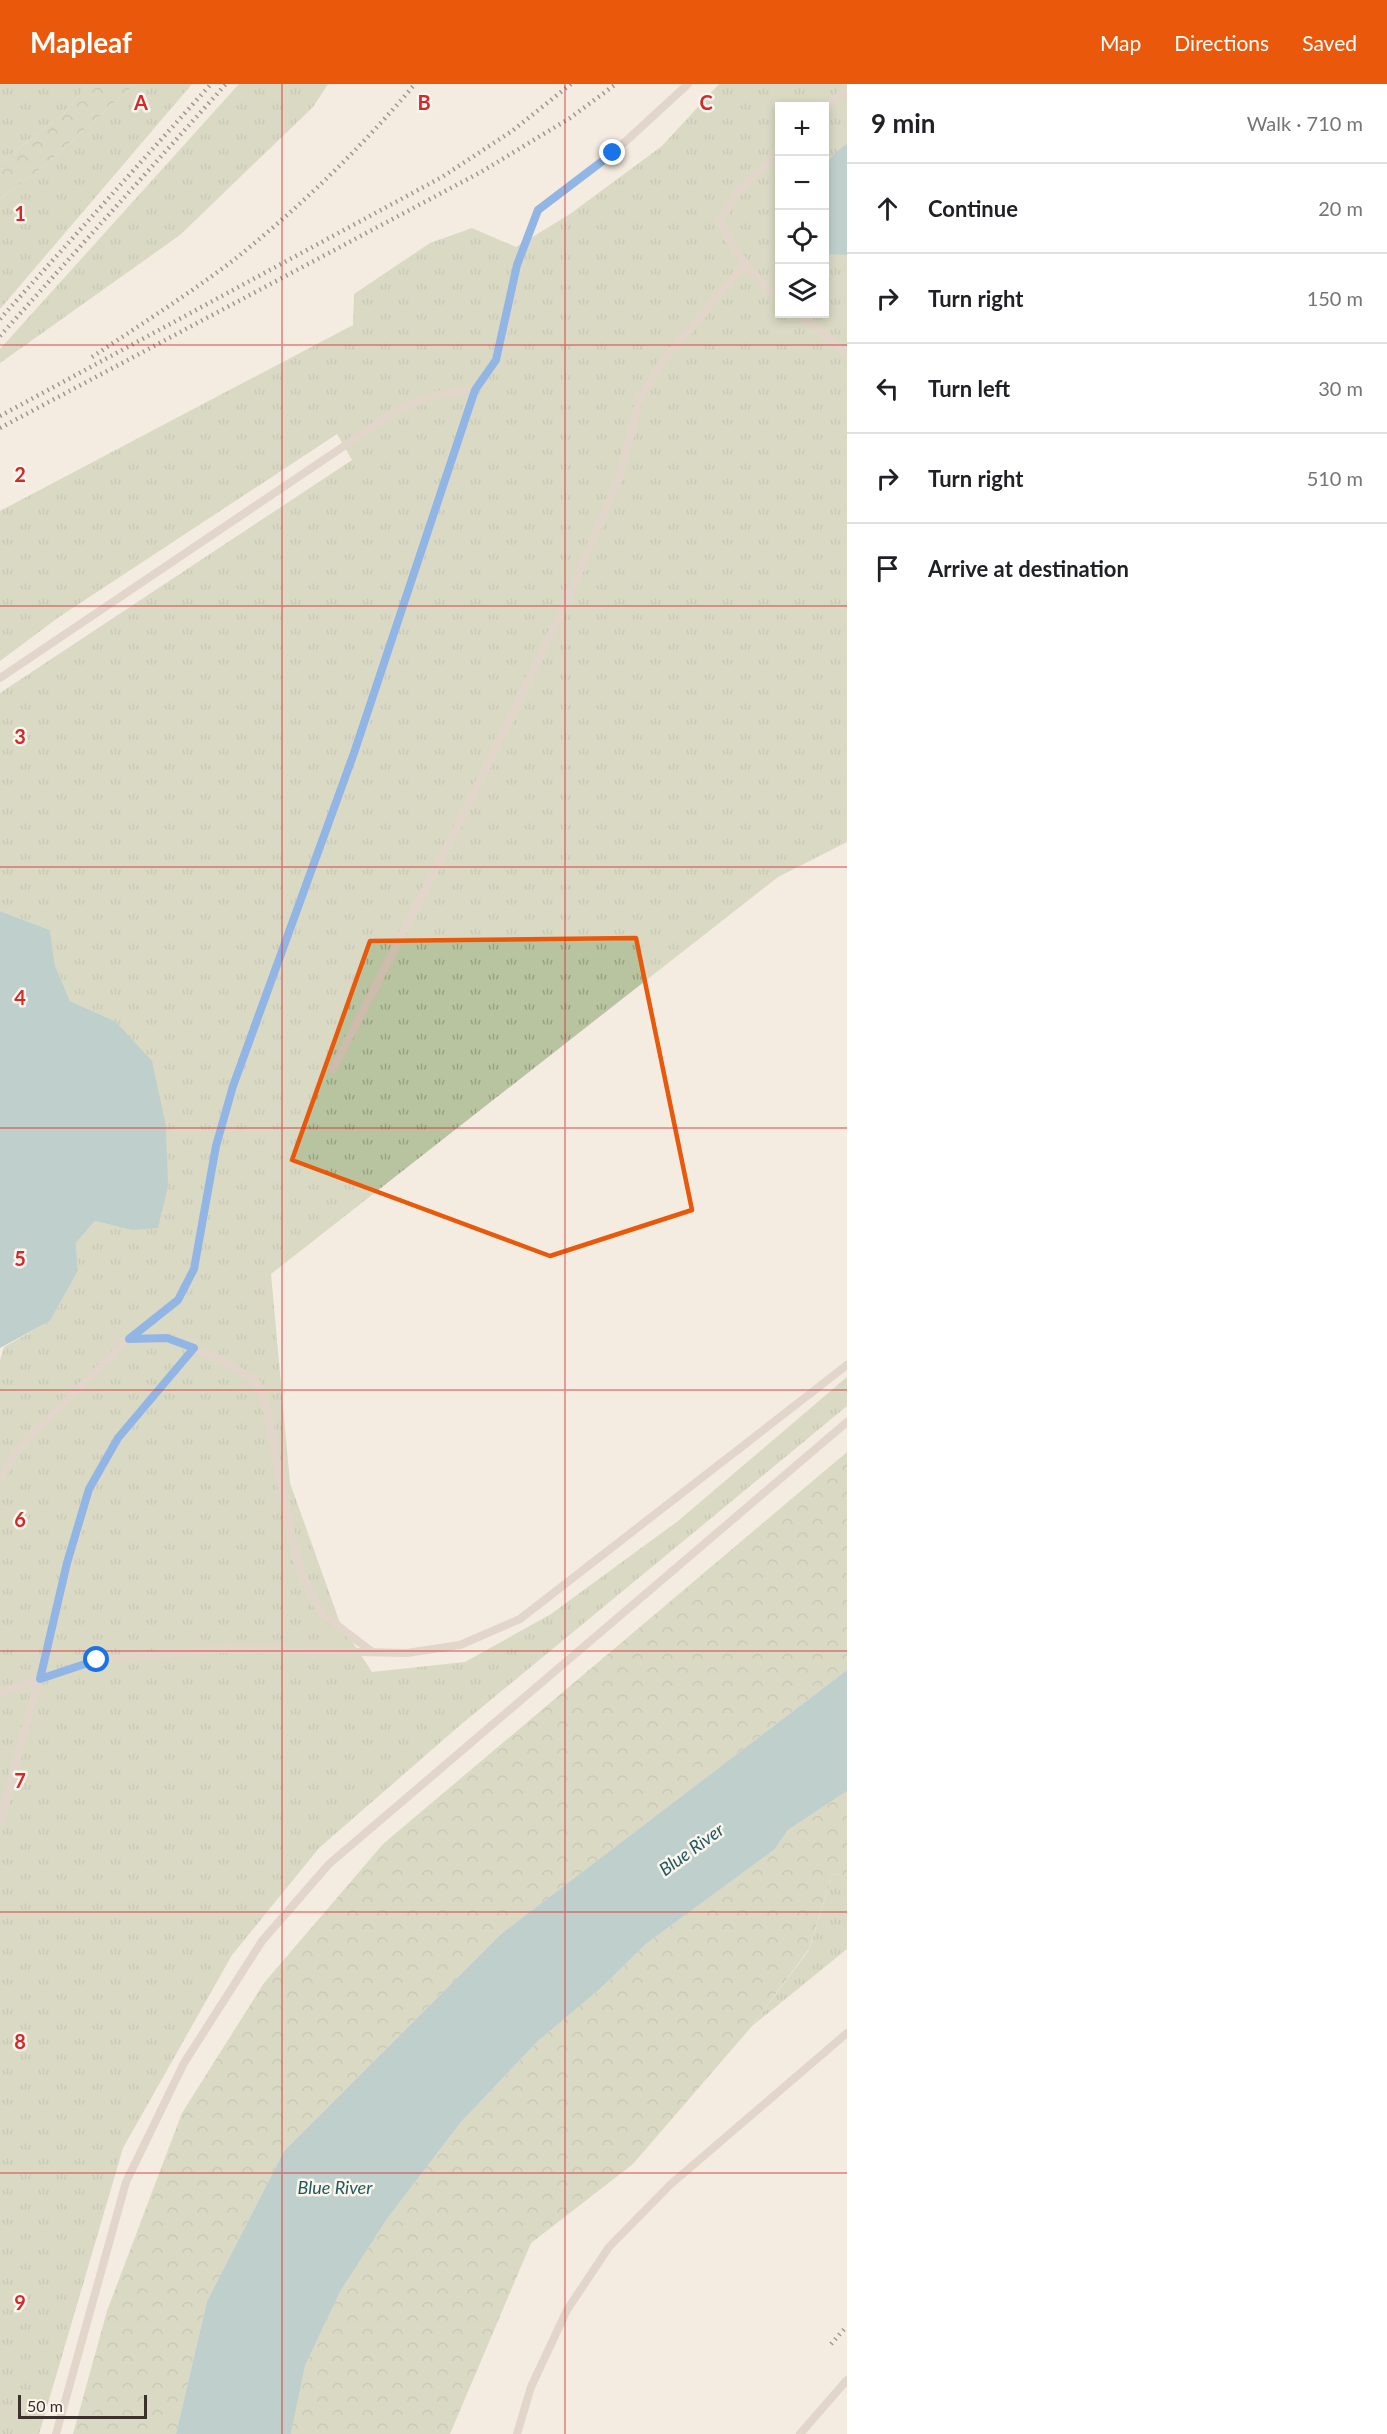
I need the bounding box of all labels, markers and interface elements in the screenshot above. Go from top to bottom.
text: Mapleaf [30,25,132,59]
text: Map [1100,30,1141,55]
text: Directions [1174,30,1269,55]
text: Saved [1302,30,1357,55]
text: A [133,90,148,114]
text: B [417,90,431,114]
text: C [699,90,713,114]
map controls [775,102,829,318]
button: + [775,102,829,156]
text: 9 min [871,107,935,139]
text: Walk · 710 m [1247,111,1363,135]
route end [599,139,625,165]
button: − [775,156,829,210]
icon: ahead [871,192,904,225]
text: Continue [928,195,1018,222]
text: 20 m [1318,196,1363,220]
text: 1 [14,201,26,225]
button: locate [775,210,829,264]
button: layers [775,264,829,318]
icon: right [871,282,904,315]
text: Turn right [928,285,1023,312]
text: 150 m [1307,286,1363,310]
icon: left [871,372,904,405]
text: Turn left [928,375,1010,402]
text: 30 m [1318,376,1363,400]
text: 2 [14,462,26,486]
icon: right [871,462,904,495]
text: Turn right [928,465,1023,492]
text: 510 m [1307,466,1363,490]
icon: arrive [871,552,904,585]
text: Arrive at destination [928,555,1129,582]
text: 3 [14,724,26,748]
text: 4 [14,985,26,1009]
text: 5 [14,1246,26,1270]
text: 6 [14,1507,26,1531]
route start [83,1646,109,1672]
text: 7 [14,1768,26,1792]
water label: Blue River [654,1818,728,1880]
text: 8 [14,2029,26,2053]
water label: Blue River [298,2176,373,2198]
text: 9 [14,2290,26,2314]
scale bar [18,2392,147,2420]
text: 50 m [27,2396,63,2415]

